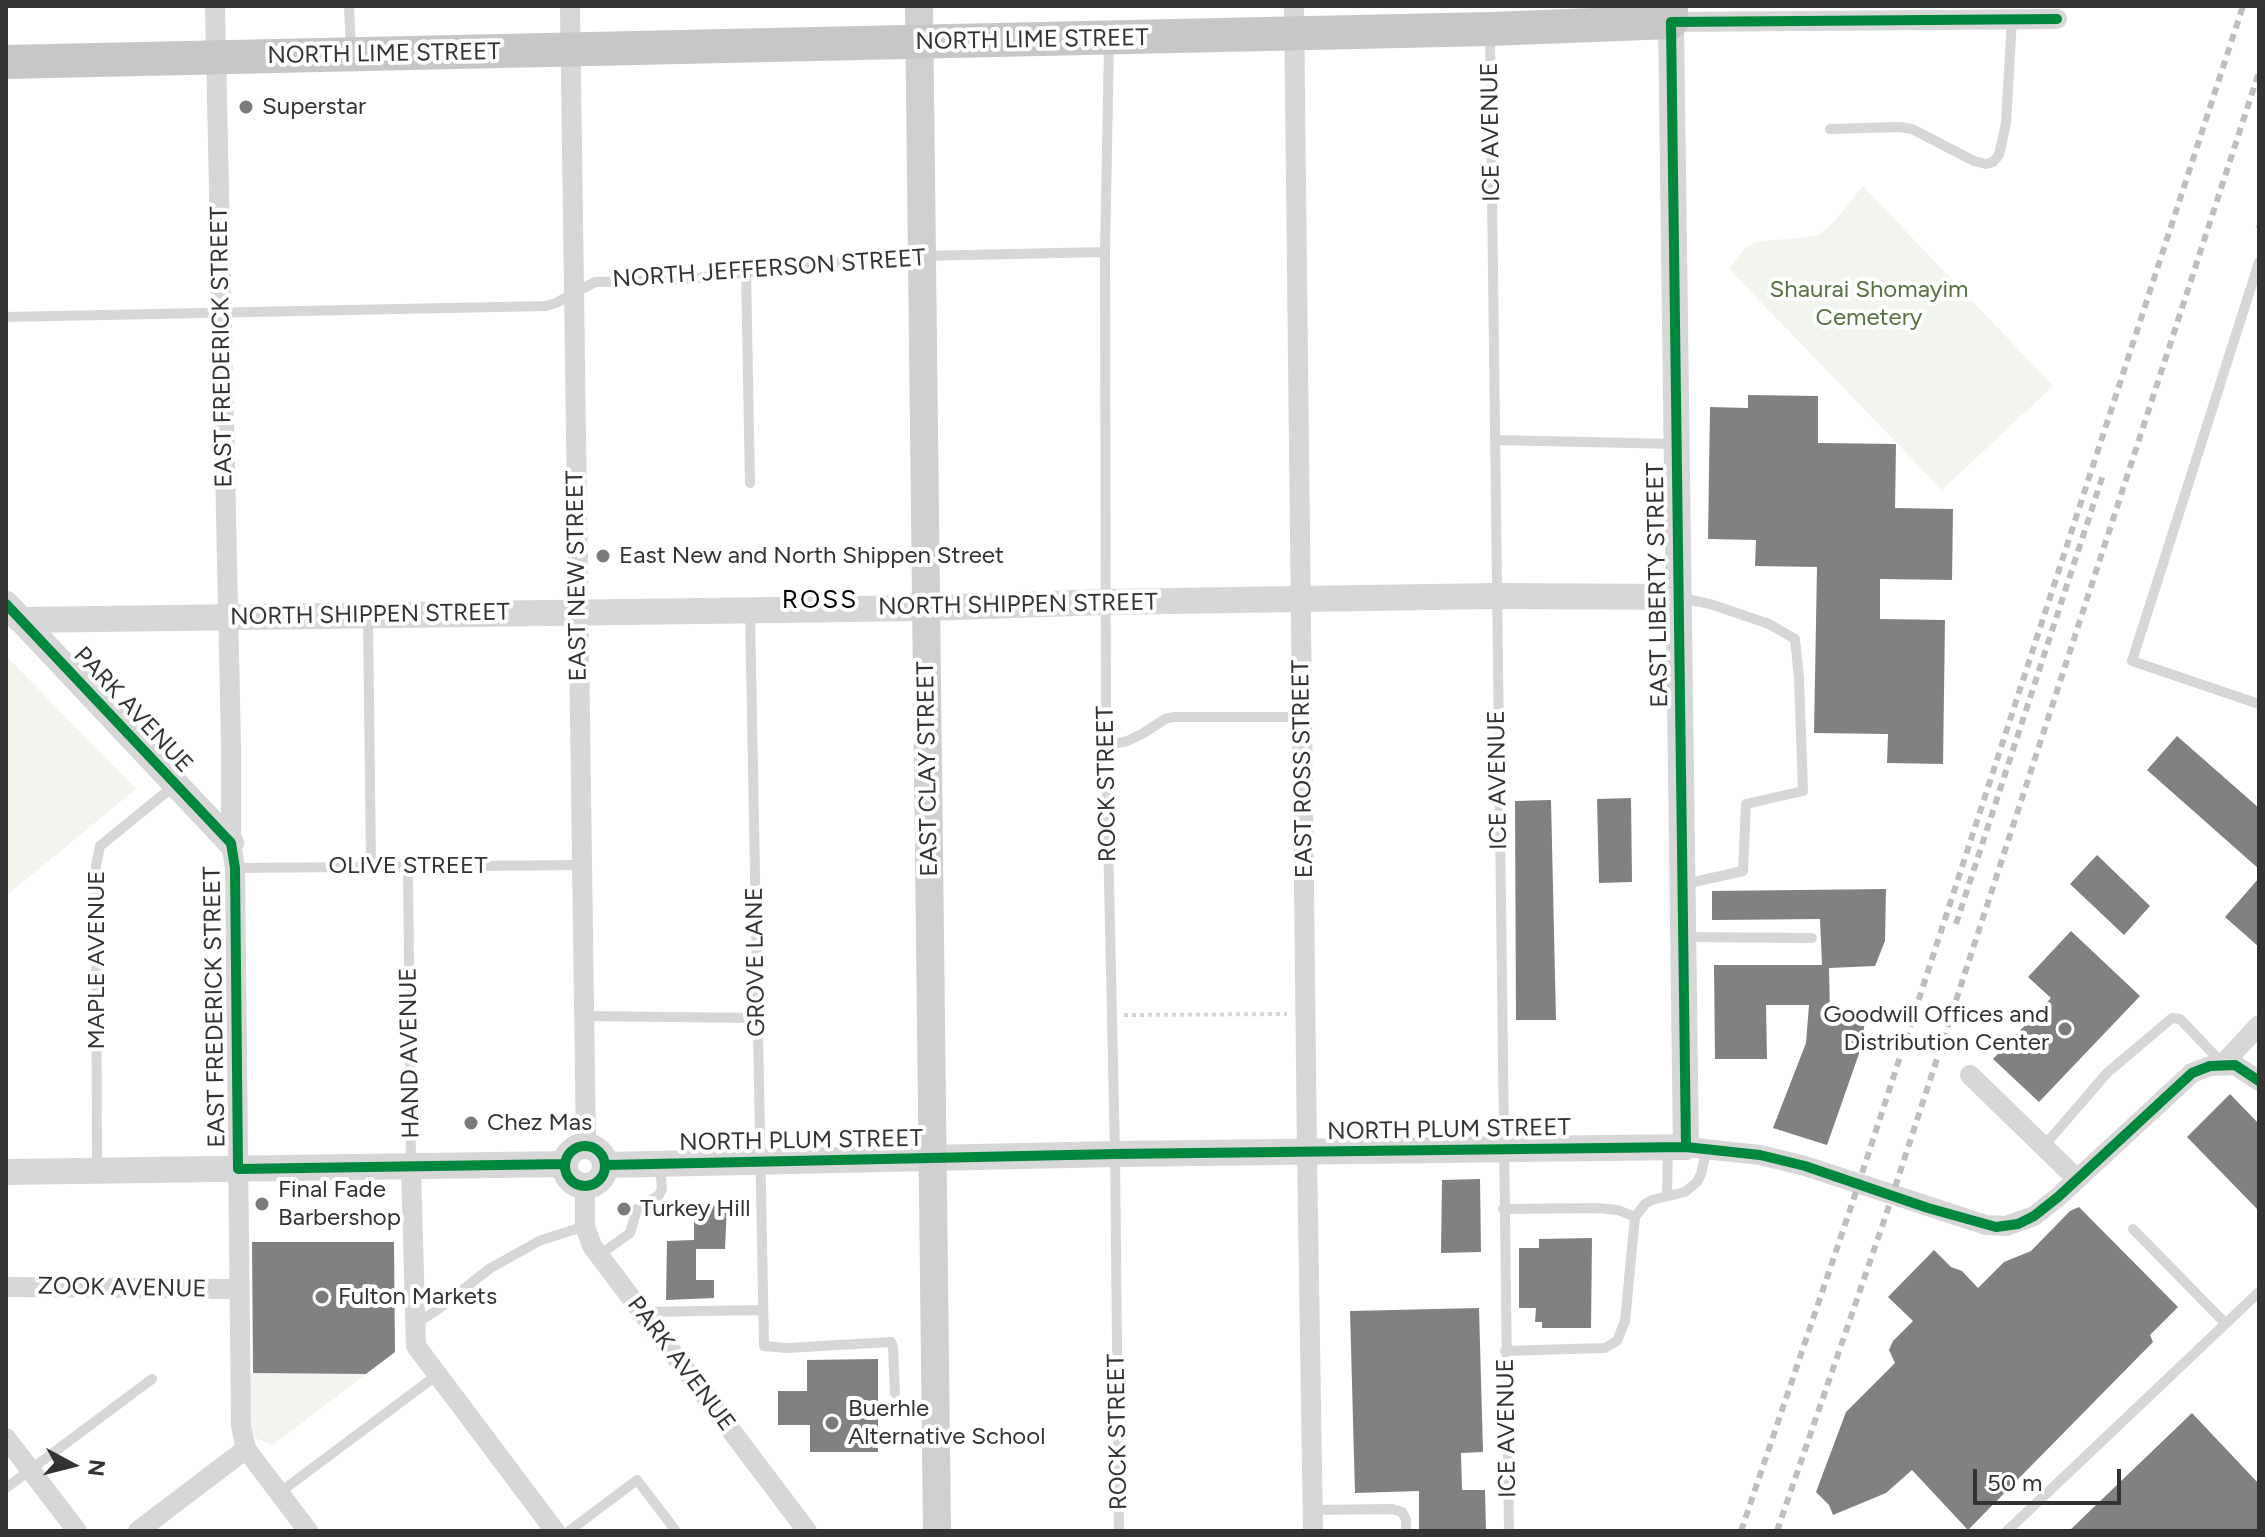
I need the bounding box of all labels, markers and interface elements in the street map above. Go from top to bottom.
street label: NORTH LIME STREET [915,24,1149,56]
street label: NORTH LIME STREET [267,38,501,70]
street label: ICE AVENUE [1475,62,1507,202]
place label: Superstar [262,93,366,121]
marker: Superstar [237,98,255,116]
street label: EAST FREDERICK STREET [205,206,239,488]
street label: NORTH JEFFERSON STREET [612,244,926,294]
park label: Shaurai Shomayim Cemetery [1770,276,1968,332]
street label: EAST LIBERTY STREET [1641,462,1675,708]
street label: EAST NEW STREET [561,470,593,682]
place label: East New and North Shippen Street [619,542,1004,570]
marker: East New and North Shippen Street [594,547,612,565]
district label: ROSS [782,584,858,616]
street label: NORTH SHIPPEN STREET [878,588,1158,622]
street label: NORTH SHIPPEN STREET [230,598,510,632]
street label: PARK AVENUE [67,641,199,779]
street label: EAST ROSS STREET [1287,660,1319,878]
street label: EAST CLAY STREET [912,661,944,877]
street label: ROCK STREET [1091,706,1123,862]
street label: ICE AVENUE [1482,710,1514,850]
street label: OLIVE STREET [328,852,488,880]
street label: EAST FREDERICK STREET [198,866,232,1148]
street label: MAPLE AVENUE [83,871,111,1049]
street label: GROVE LANE [740,887,772,1037]
street label: HAND AVENUE [394,967,426,1139]
place label: Goodwill Offices and Distribution Center [1823,1001,2049,1057]
marker: Goodwill Offices and Distribution Center [2056,1020,2074,1038]
place label: Chez Mas [487,1109,592,1137]
street label: NORTH PLUM STREET [1327,1113,1571,1147]
marker: Chez Mas [462,1114,480,1132]
street label: NORTH PLUM STREET [679,1124,923,1158]
place label: Final Fade Barbershop [278,1176,401,1232]
marker: Final Fade Barbershop [253,1195,271,1213]
place label: Turkey Hill [640,1195,750,1223]
marker: Turkey Hill [615,1200,633,1218]
street label: ZOOK AVENUE [37,1272,207,1304]
place label: Fulton Markets [338,1283,497,1311]
marker: Fulton Markets [313,1288,331,1306]
street label: PARK AVENUE [621,1291,741,1437]
street label: ROCK STREET [1102,1354,1134,1510]
street label: ICE AVENUE [1491,1358,1523,1498]
place label: Buerhle Alternative School [848,1395,1045,1451]
marker: Buerhle Alternative School [823,1414,841,1432]
north arrow [32,1425,112,1505]
scale bar [1977,1453,2125,1503]
text: N [82,1458,111,1478]
text: 50 m [1987,1468,2043,1497]

